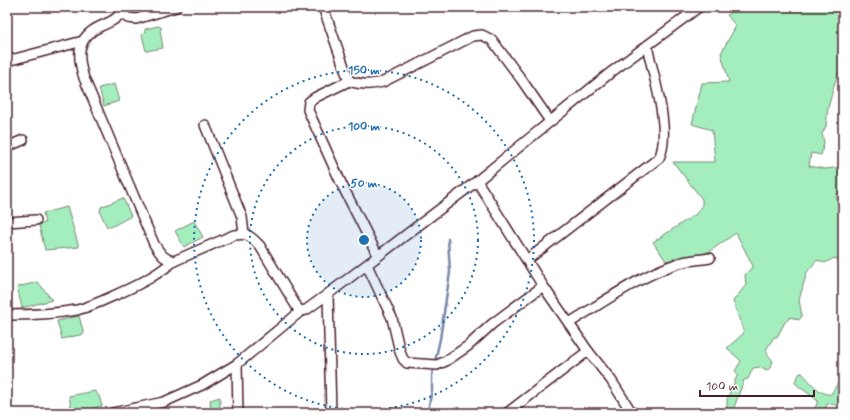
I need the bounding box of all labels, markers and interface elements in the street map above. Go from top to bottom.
text: 150 m [348,63,380,79]
text: 100 m [348,119,381,135]
text: 50 m [351,176,378,192]
centre of rings [357,233,371,247]
scale bar [700,372,814,398]
text: 100 m [706,379,738,395]

